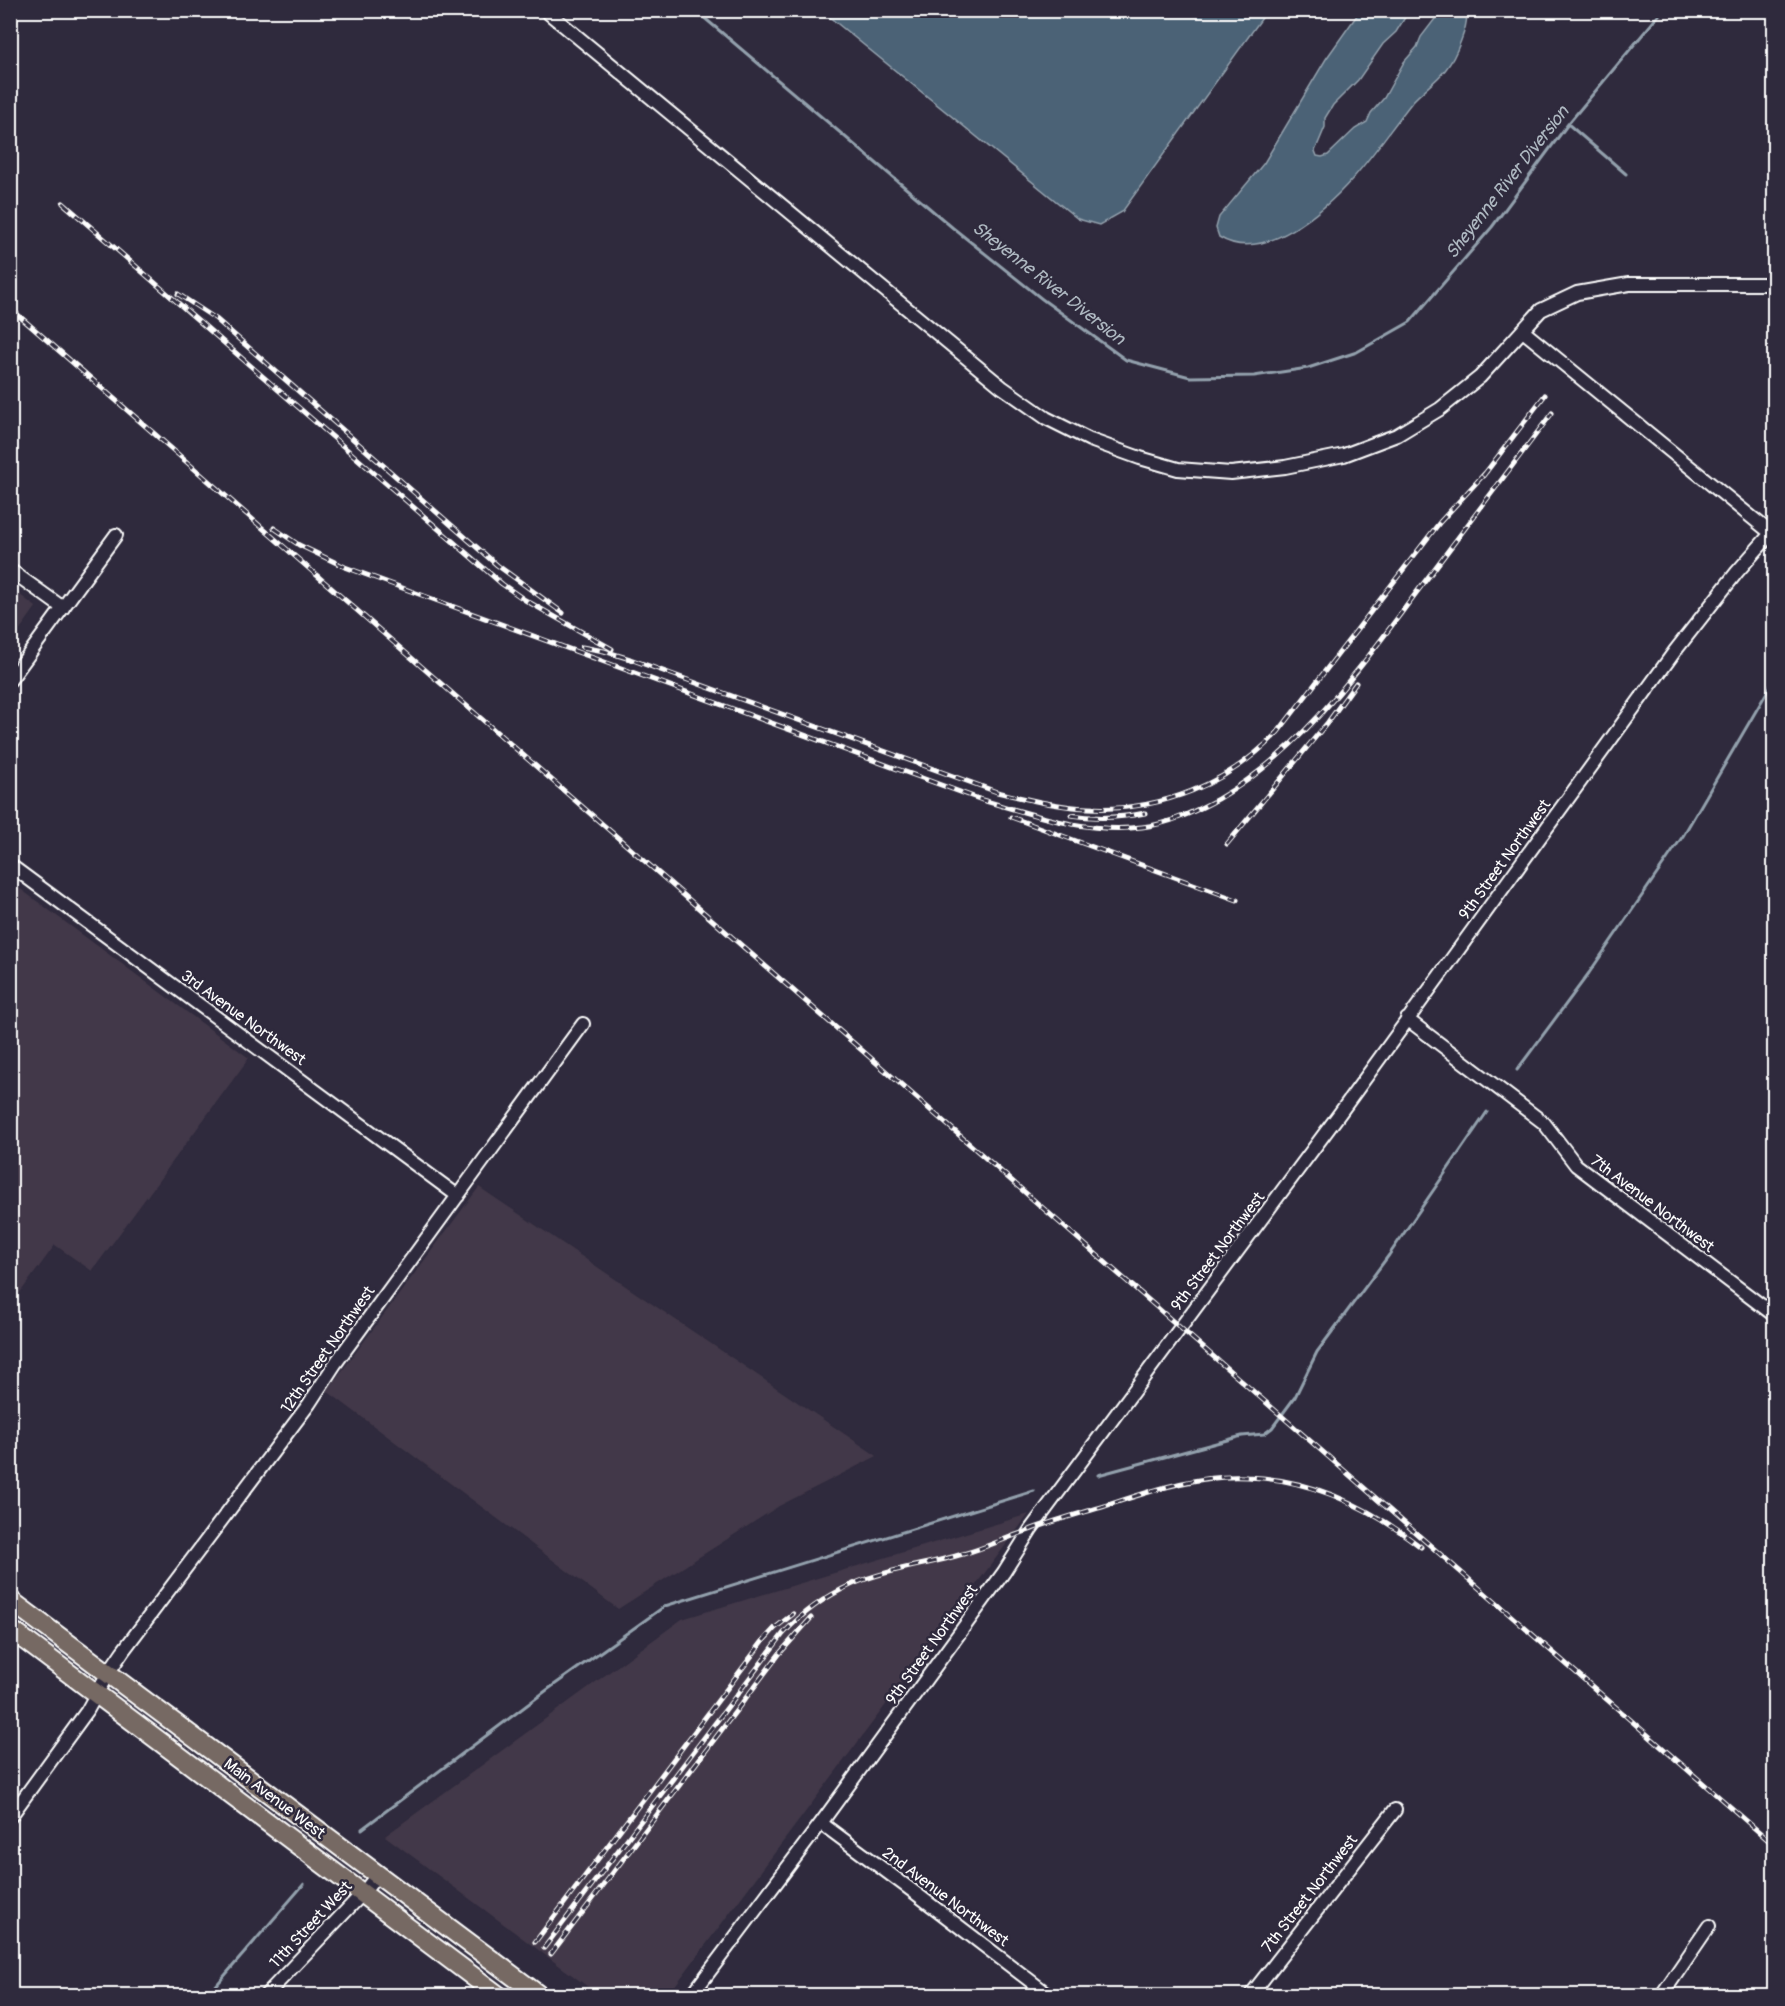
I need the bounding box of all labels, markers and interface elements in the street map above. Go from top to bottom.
water label: Sheyenne River Diversion [1441,101,1575,263]
water label: Sheyenne River Diversion [968,217,1130,351]
street label: 9th Street Northwest [1454,795,1556,924]
street label: 3rd Avenue Northwest [177,966,310,1070]
street label: 7th Avenue Northwest [1587,1151,1719,1257]
street label: 9th Street Northwest [1167,1188,1269,1315]
street label: 12th Street Northwest [276,1282,380,1417]
street label: 9th Street Northwest [881,1580,983,1709]
street label: Main Avenue West [220,1754,330,1844]
street label: 7th Street Northwest [1258,1830,1362,1957]
street label: 2nd Avenue Northwest [878,1843,1013,1951]
street label: 11th Street West [265,1877,357,1972]

